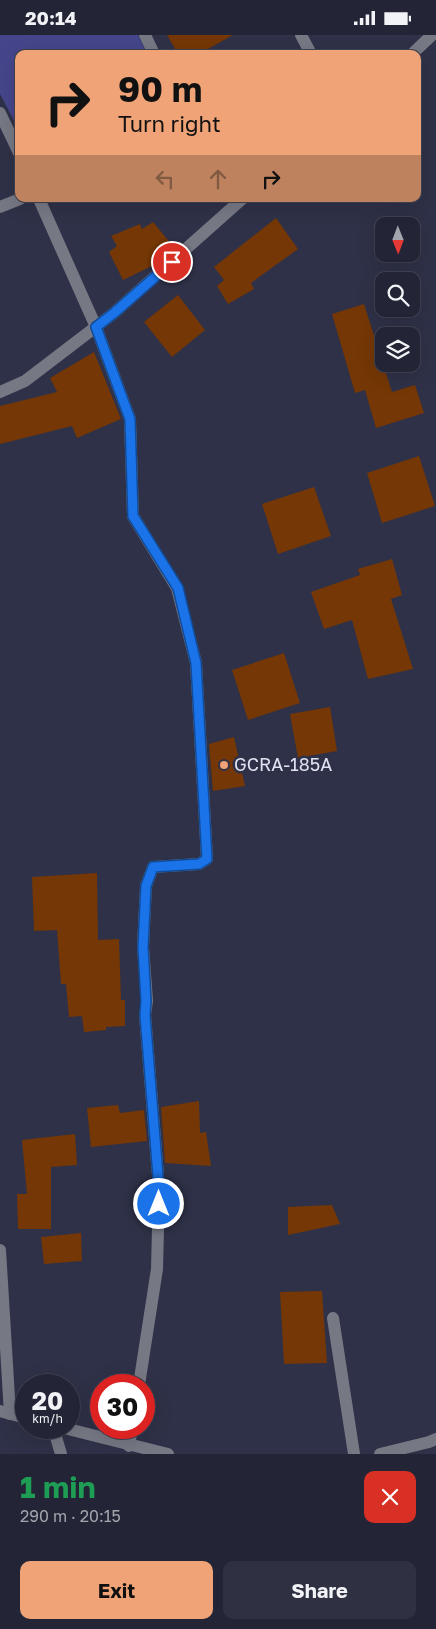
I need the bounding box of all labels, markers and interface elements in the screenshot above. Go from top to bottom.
text: 20:14 [25,6,77,29]
text: 90 m [118,68,202,110]
icon: right [35,70,100,135]
text: Turn right [118,110,221,137]
icon: left [151,165,179,193]
icon: ahead [204,165,232,193]
icon: right [257,165,285,193]
north arrow [375,217,420,263]
map controls [375,217,420,372]
pin [151,241,193,283]
icon: arrive [158,248,186,276]
button: search [375,272,420,317]
button: layers [375,327,420,372]
place label: GCRA-185A [234,753,332,775]
marker: GCRA-185A [218,759,230,771]
position arrow [132,1177,184,1229]
speed limit sign: 30 [90,1374,155,1439]
text: 20 [32,1385,63,1416]
text: km/h [32,1411,63,1426]
text: 1 min [20,1469,96,1505]
button: close [364,1471,416,1523]
text: 290 m · 20:15 [20,1506,121,1526]
button: Exit [20,1561,213,1619]
button: Share [223,1561,416,1619]

